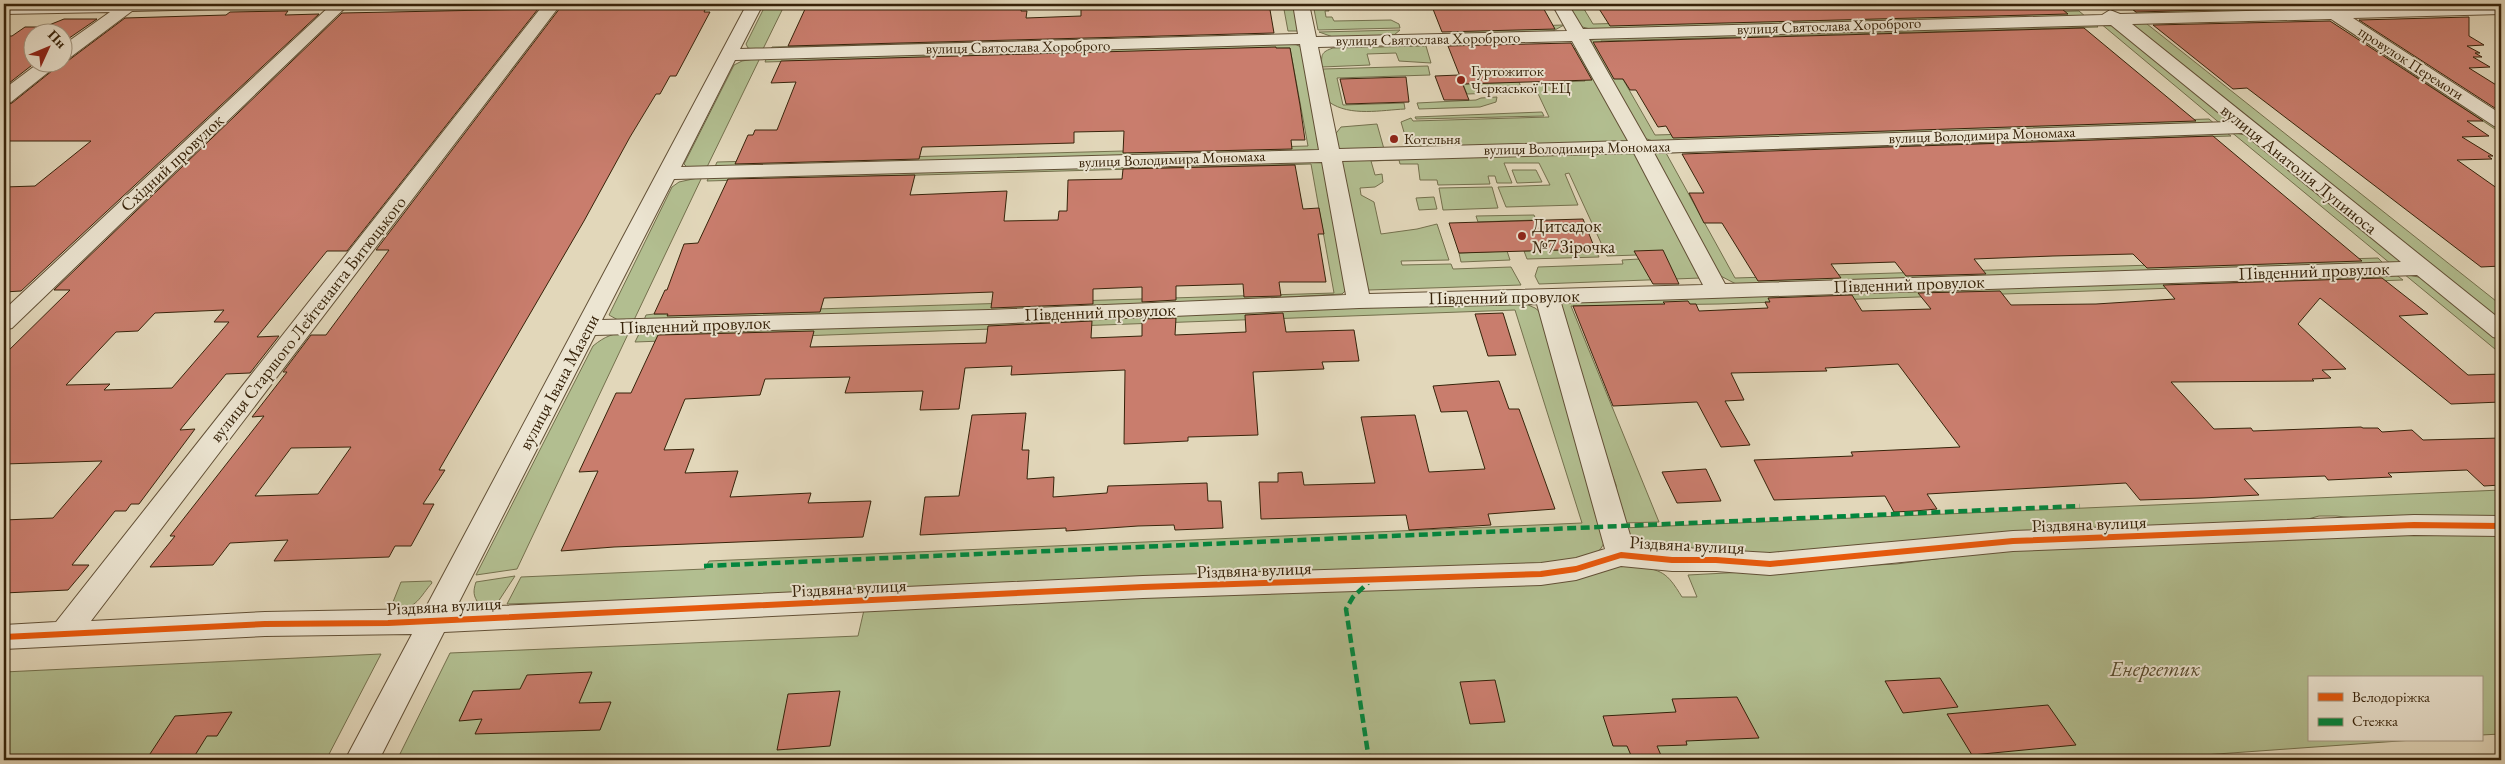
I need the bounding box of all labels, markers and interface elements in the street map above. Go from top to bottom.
street label: вулиця Святослава Хороброго [1736,13,1922,38]
street label: провулок Перемоги [2355,21,2468,104]
north arrow [22,22,72,72]
text: Пн [44,26,70,52]
street label: вулиця Святослава Хороброго [1336,27,1520,50]
street label: вулиця Святослава Хороброго [926,35,1110,58]
place label: Гуртожиток Черкаської ТЕЦ [1471,61,1571,97]
marker: Гуртожиток Черкаської ТЕЦ [1455,74,1467,86]
street label: вулиця Анатолія Лупиноса [2216,98,2383,239]
street label: Східний провулок [115,108,229,217]
street label: вулиця Володимира Мономаха [1888,122,2076,147]
place label: Котельня [1404,129,1461,148]
marker: Котельня [1388,133,1400,145]
street label: вулиця Володимира Мономаха [1483,136,1671,159]
street label: вулиця Володимира Мономаха [1078,146,1266,171]
street label: вулиця Старшого Лейтенанта Битюцького [204,191,411,447]
place label: Дитсадок №7 Зірочка [1532,214,1616,258]
marker: Дитсадок №7 Зірочка [1516,230,1528,242]
street label: Південний провулок [2238,256,2390,285]
street label: Південний провулок [1833,269,1985,298]
street label: Південний провулок [1428,284,1580,309]
street label: Південний провулок [1024,297,1176,326]
street label: вулиця Івана Мазепи [513,310,604,454]
street label: Південний провулок [619,310,771,339]
street label: Різдвяна вулиця [2031,510,2147,537]
street label: Різдвяна вулиця [1629,530,1745,559]
street label: Різдвяна вулиця [1196,556,1312,583]
street label: Різдвяна вулиця [791,573,907,602]
street label: Різдвяна вулиця [386,591,502,620]
park label: Енергетик [2109,655,2201,682]
legend [2308,676,2482,742]
text: Велодоріжка [2352,687,2430,706]
text: Стежка [2352,711,2398,730]

